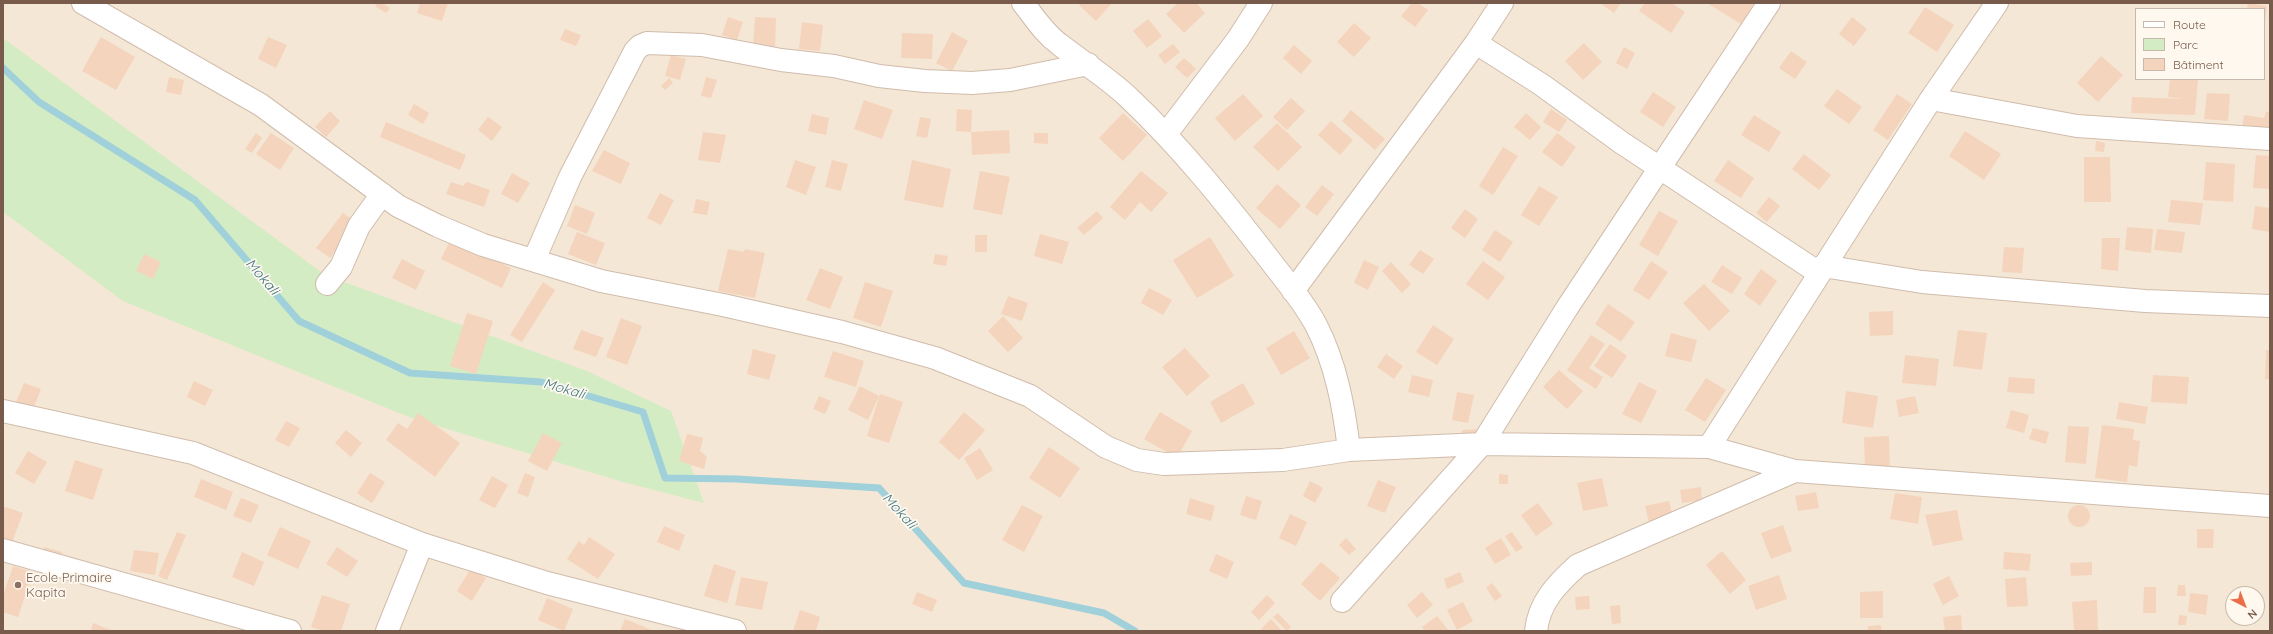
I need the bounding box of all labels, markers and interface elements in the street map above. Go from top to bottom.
legend [2135,8,2265,80]
text: Route [2173,17,2206,32]
text: Parc [2173,37,2198,52]
text: Bâtiment [2173,57,2223,72]
water label: Mokali [242,256,282,298]
water label: Mokali [541,375,587,403]
water label: Mokali [879,490,919,532]
place label: Ecole Primaire Kapita [26,570,112,601]
marker: Ecole Primaire Kapita [13,580,23,590]
north arrow [2225,586,2265,626]
text: N [2245,606,2260,622]

